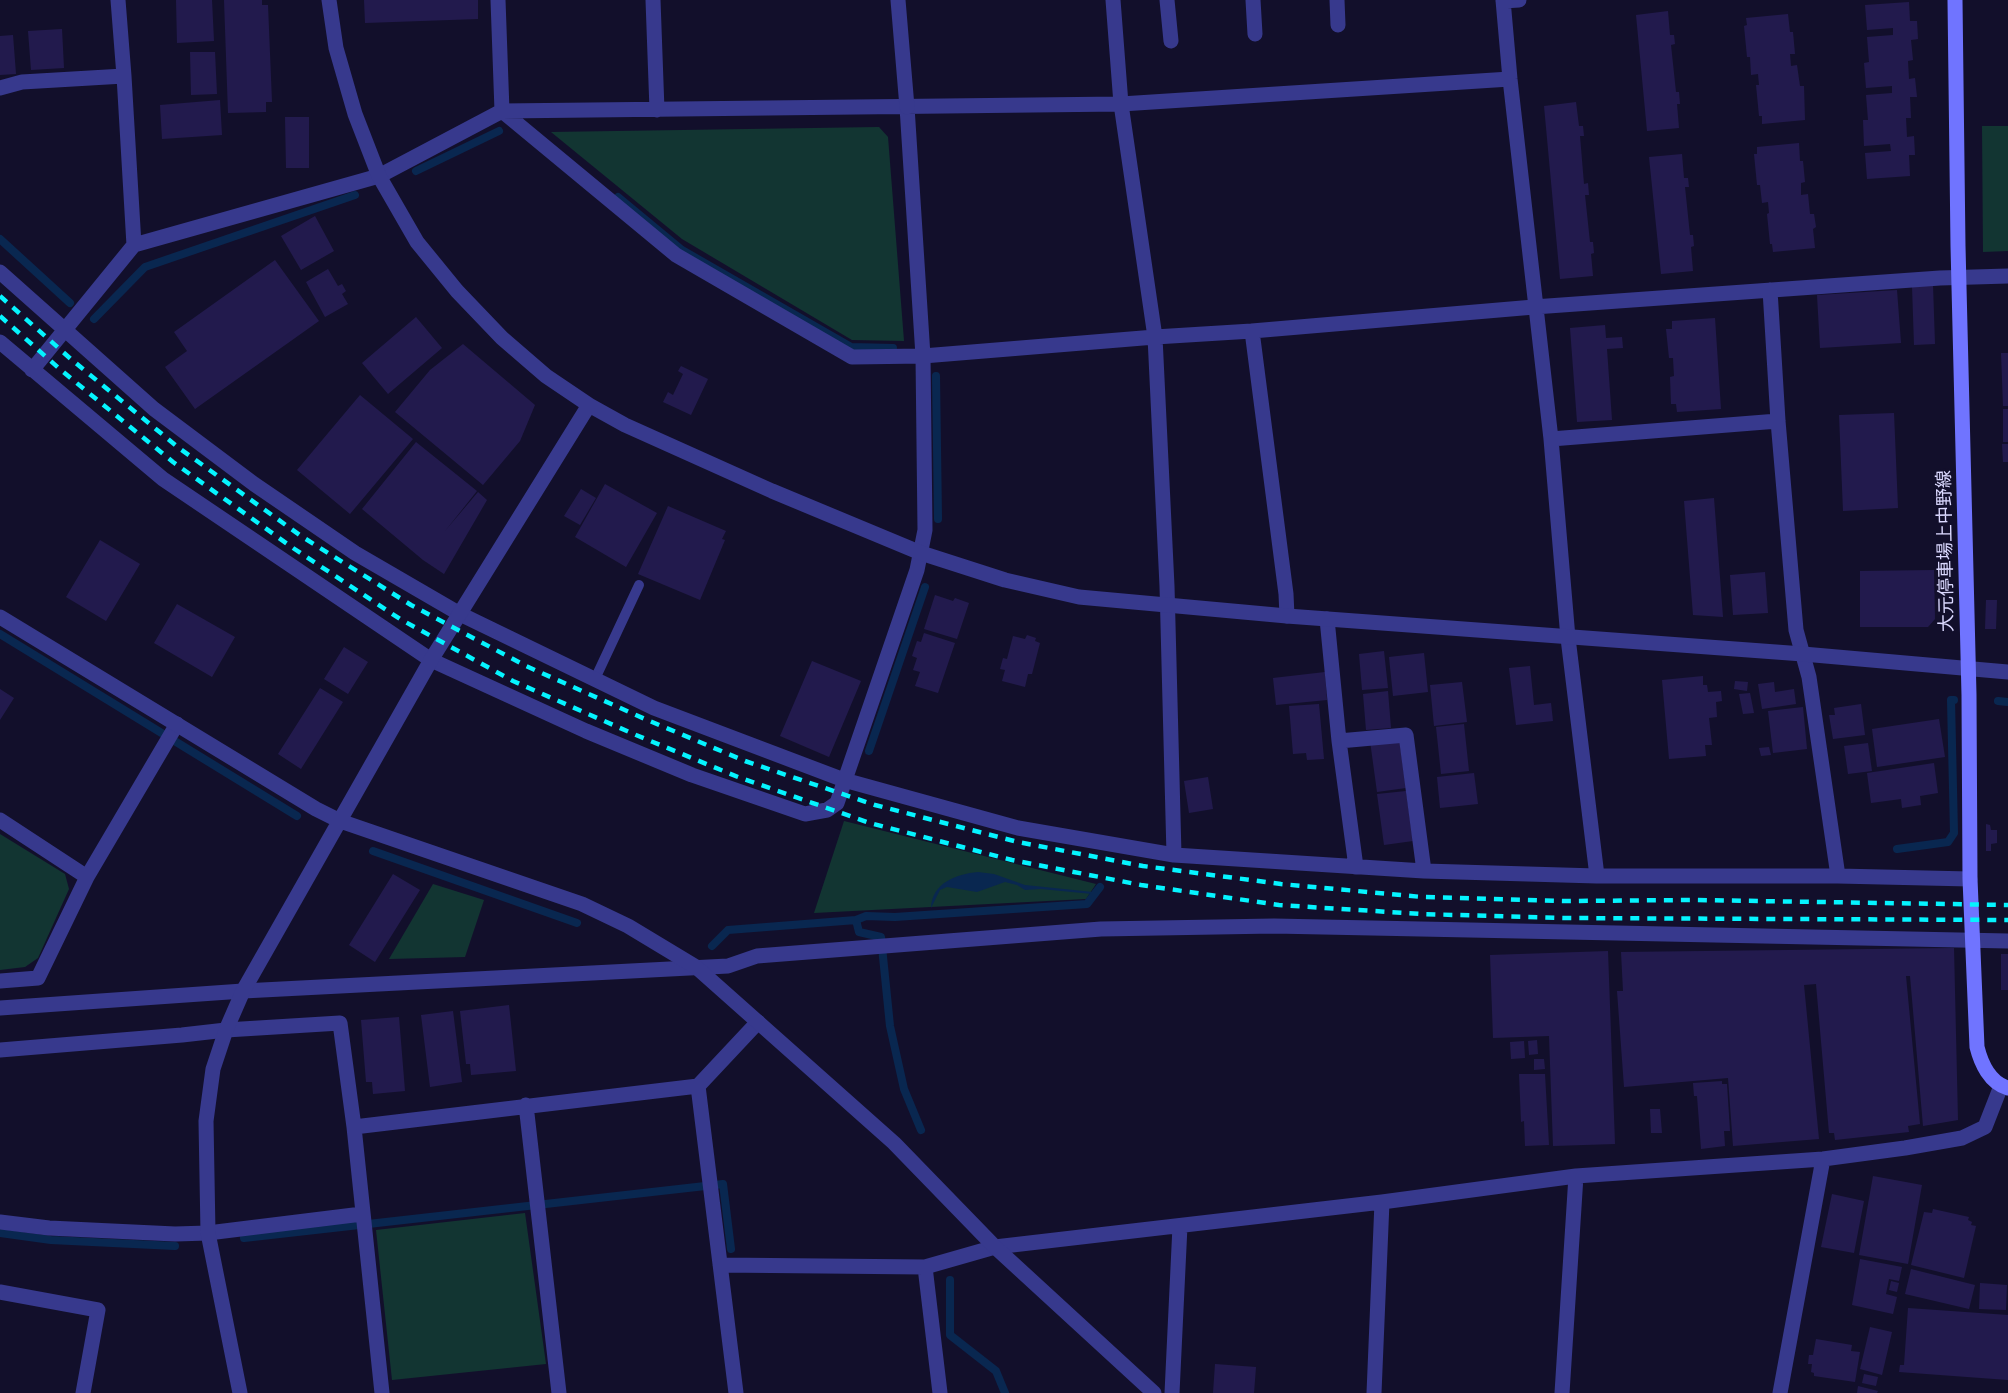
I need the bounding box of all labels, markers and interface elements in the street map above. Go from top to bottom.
street label: 大元停車場上中野線 [1934,470,1958,632]

